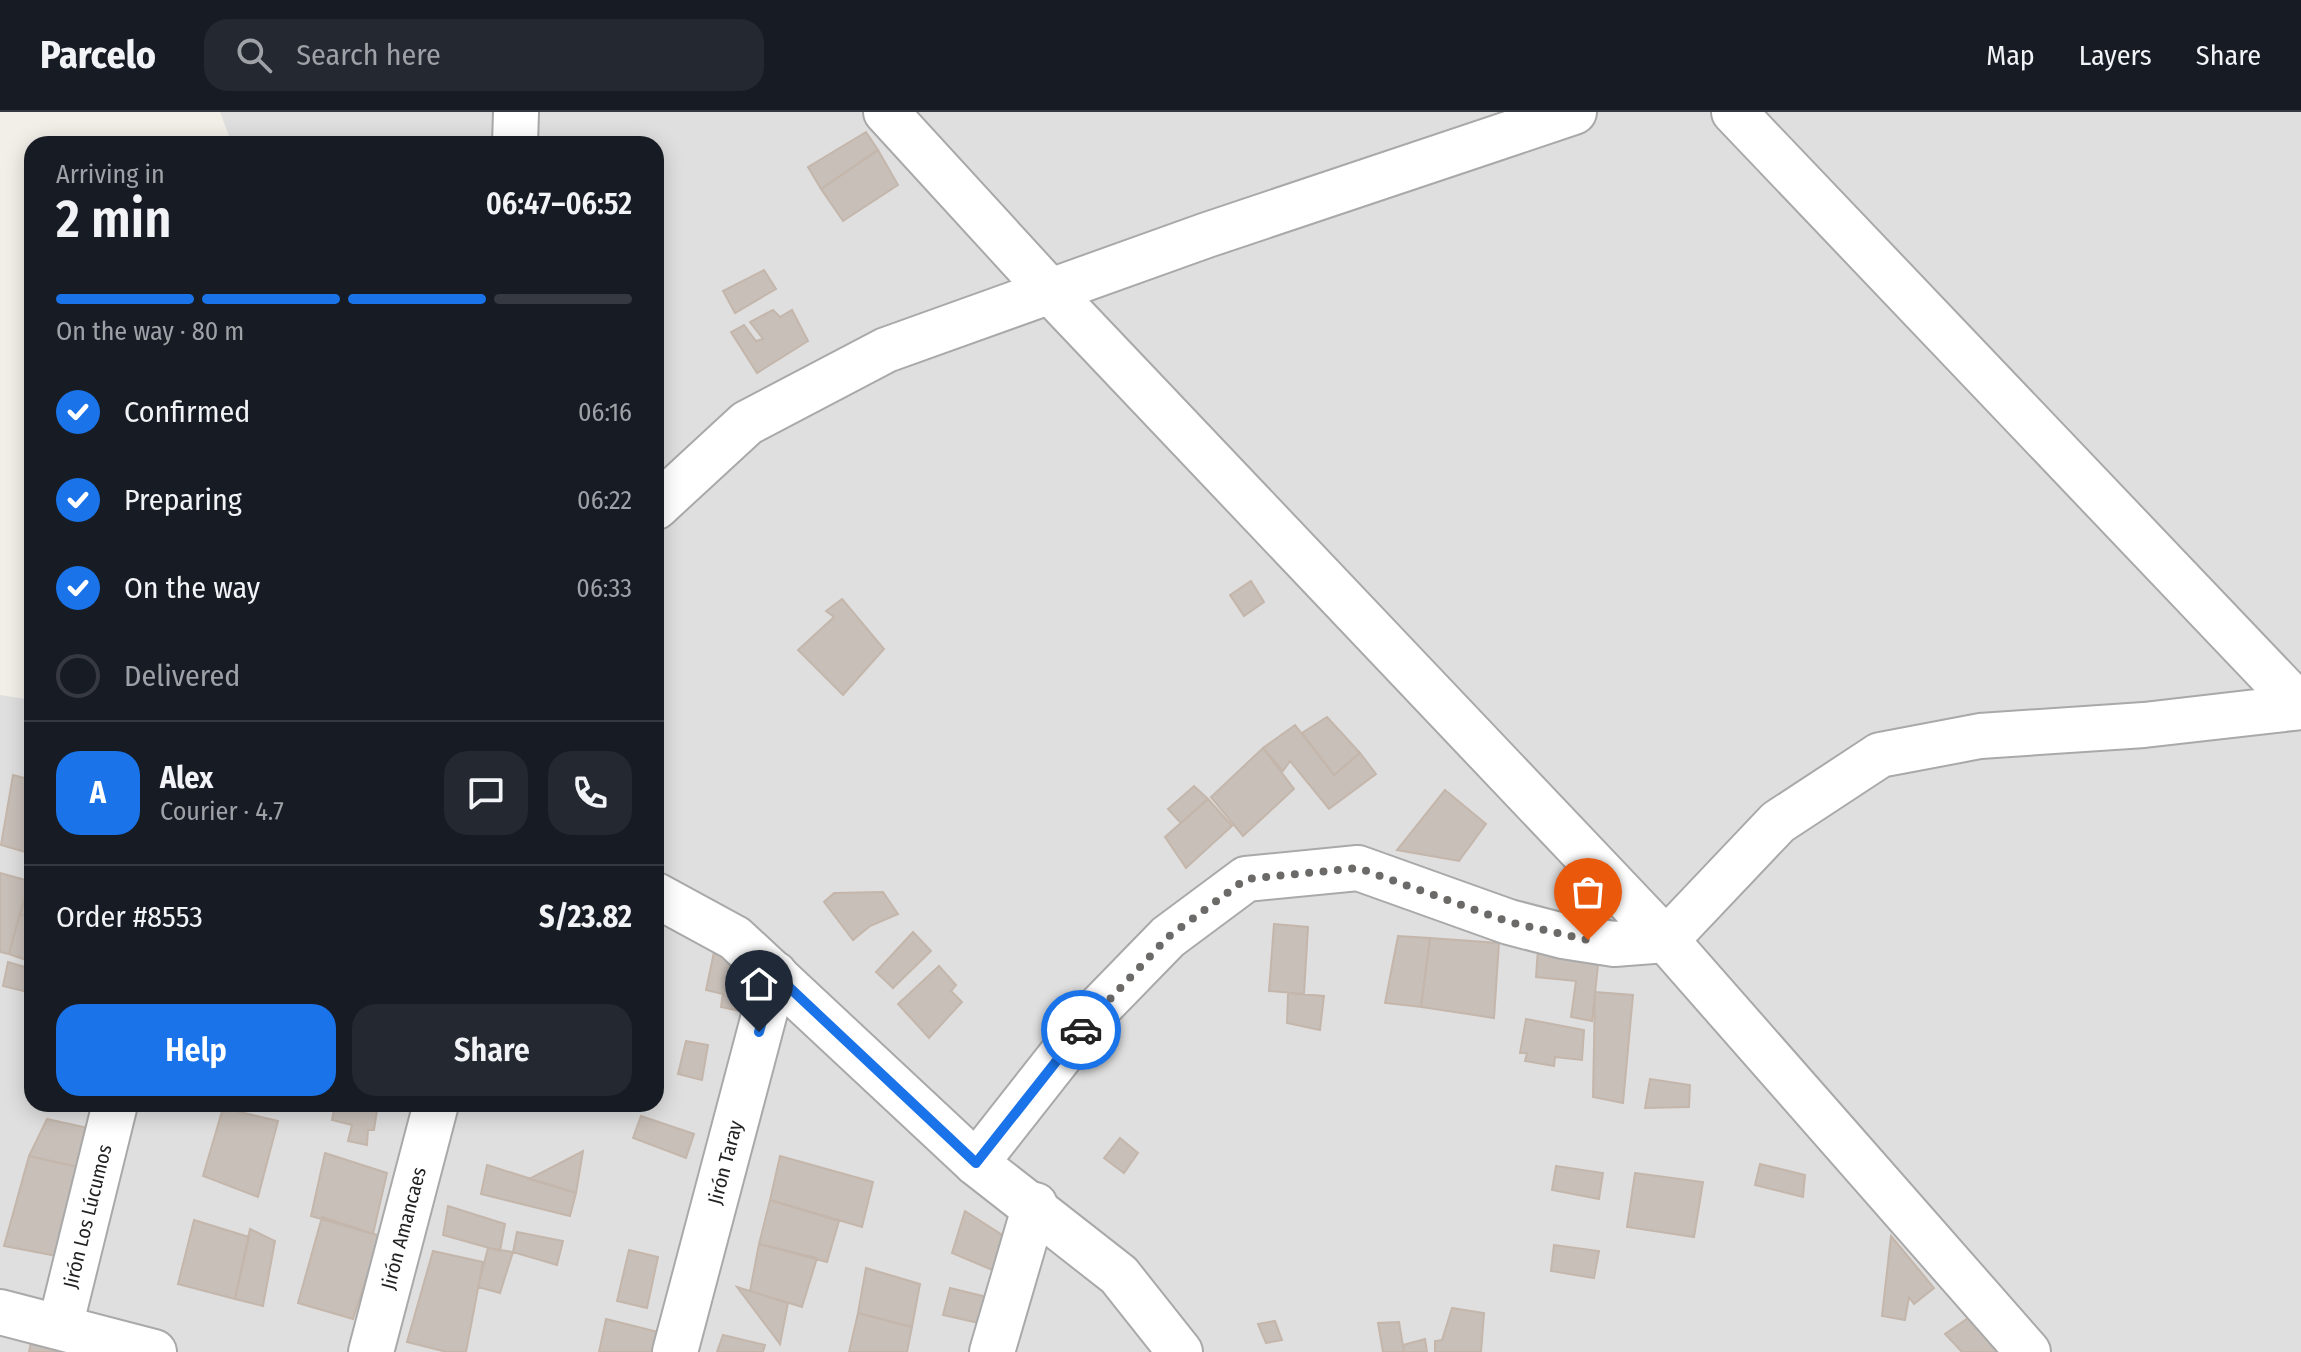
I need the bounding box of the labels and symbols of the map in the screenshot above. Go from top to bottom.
pin [1554,858,1622,940]
pin [725,950,793,1032]
courier [1041,990,1121,1070]
street label: Jirón Taray [703,1118,748,1207]
street label: Jirón Los Lúcumos [58,1142,117,1291]
street label: Jirón Amancaes [376,1164,431,1292]

